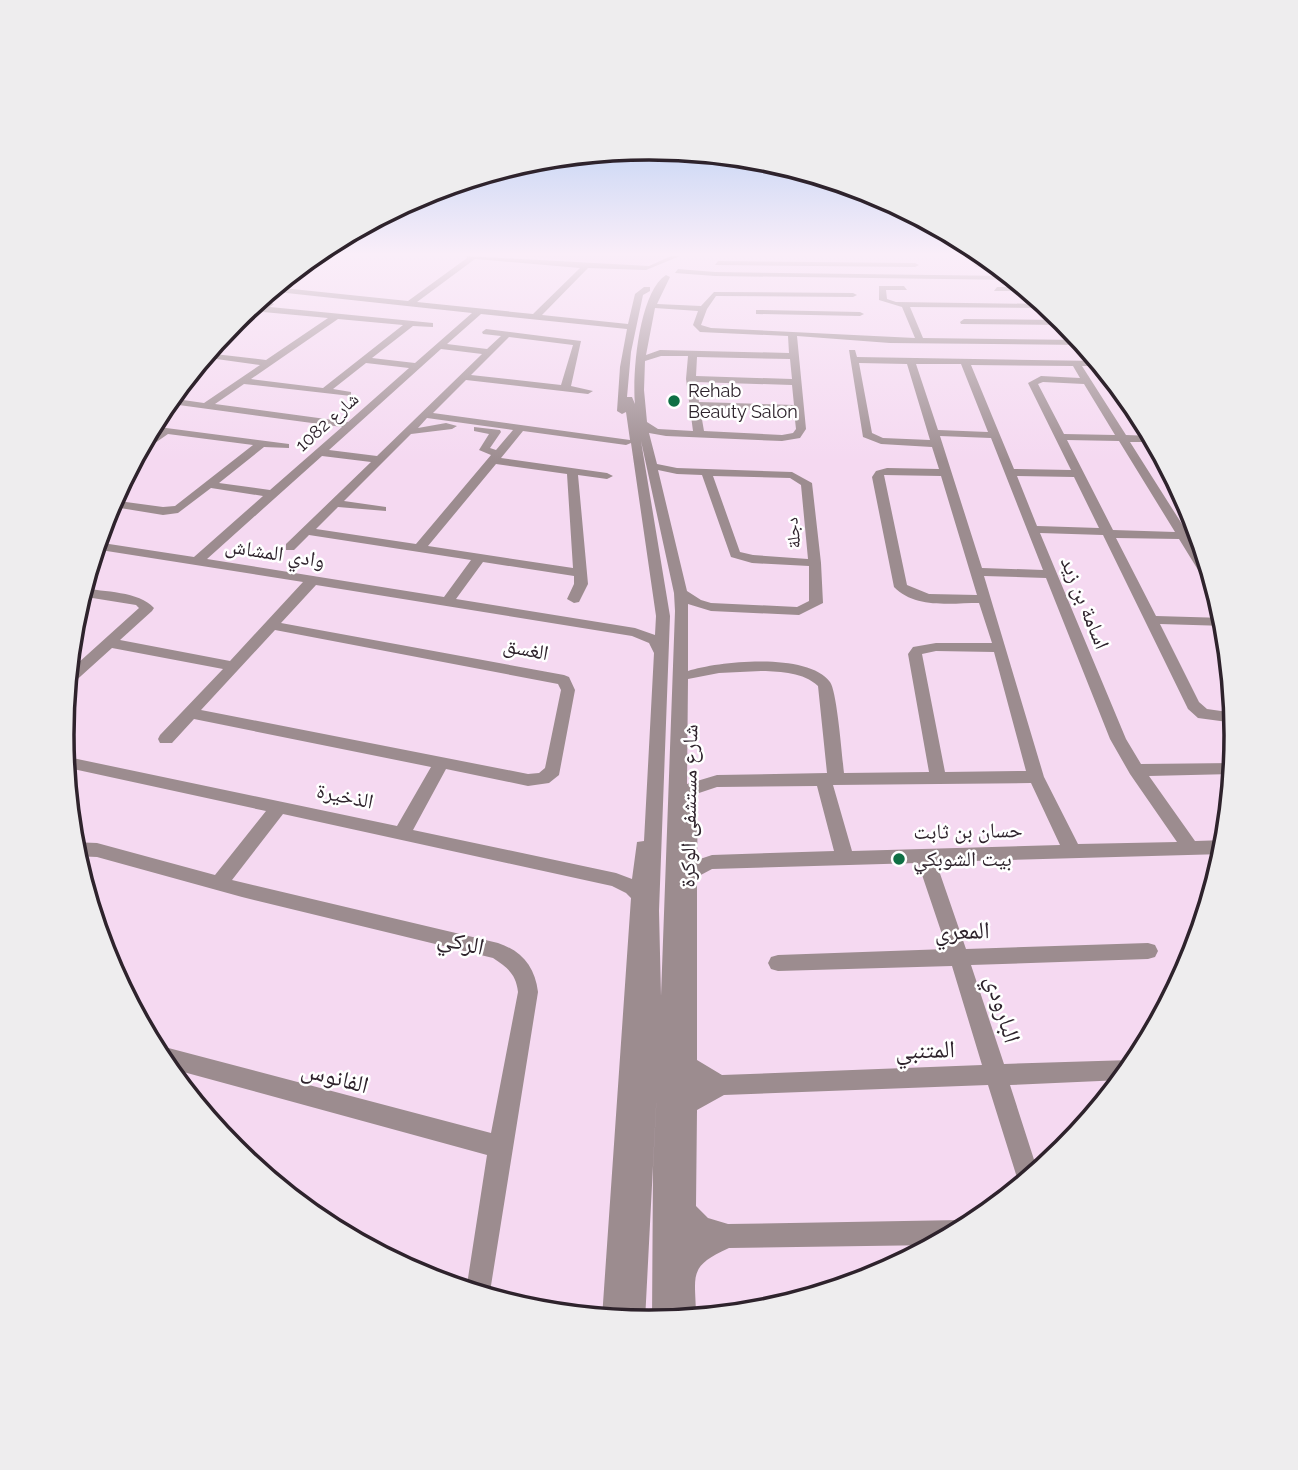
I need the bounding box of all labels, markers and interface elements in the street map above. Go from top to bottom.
place label: Rehab Beauty Salon [688,380,798,422]
street label: شارع 1082 [291,388,363,456]
marker: Rehab Beauty Salon [666,393,682,409]
street label: دجلة [780,516,805,550]
street label: وادي المشاش [223,532,327,577]
street label: اسامة بن زيد [1055,553,1115,653]
street label: الغسق [501,632,551,666]
street label: شارع مستشفى الوكرة [675,724,703,888]
street label: الذخيرة [314,777,376,814]
street label: حسان بن ثابت [913,817,1023,845]
place label: بيت الشوبكي [913,846,1012,875]
marker: بيت الشوبكي [891,851,907,867]
street label: المعري [934,915,990,951]
street label: الركي [434,922,487,966]
street label: البارودي [975,972,1027,1048]
street label: المتنبي [895,1034,956,1070]
street label: الفانوس [298,1054,372,1099]

